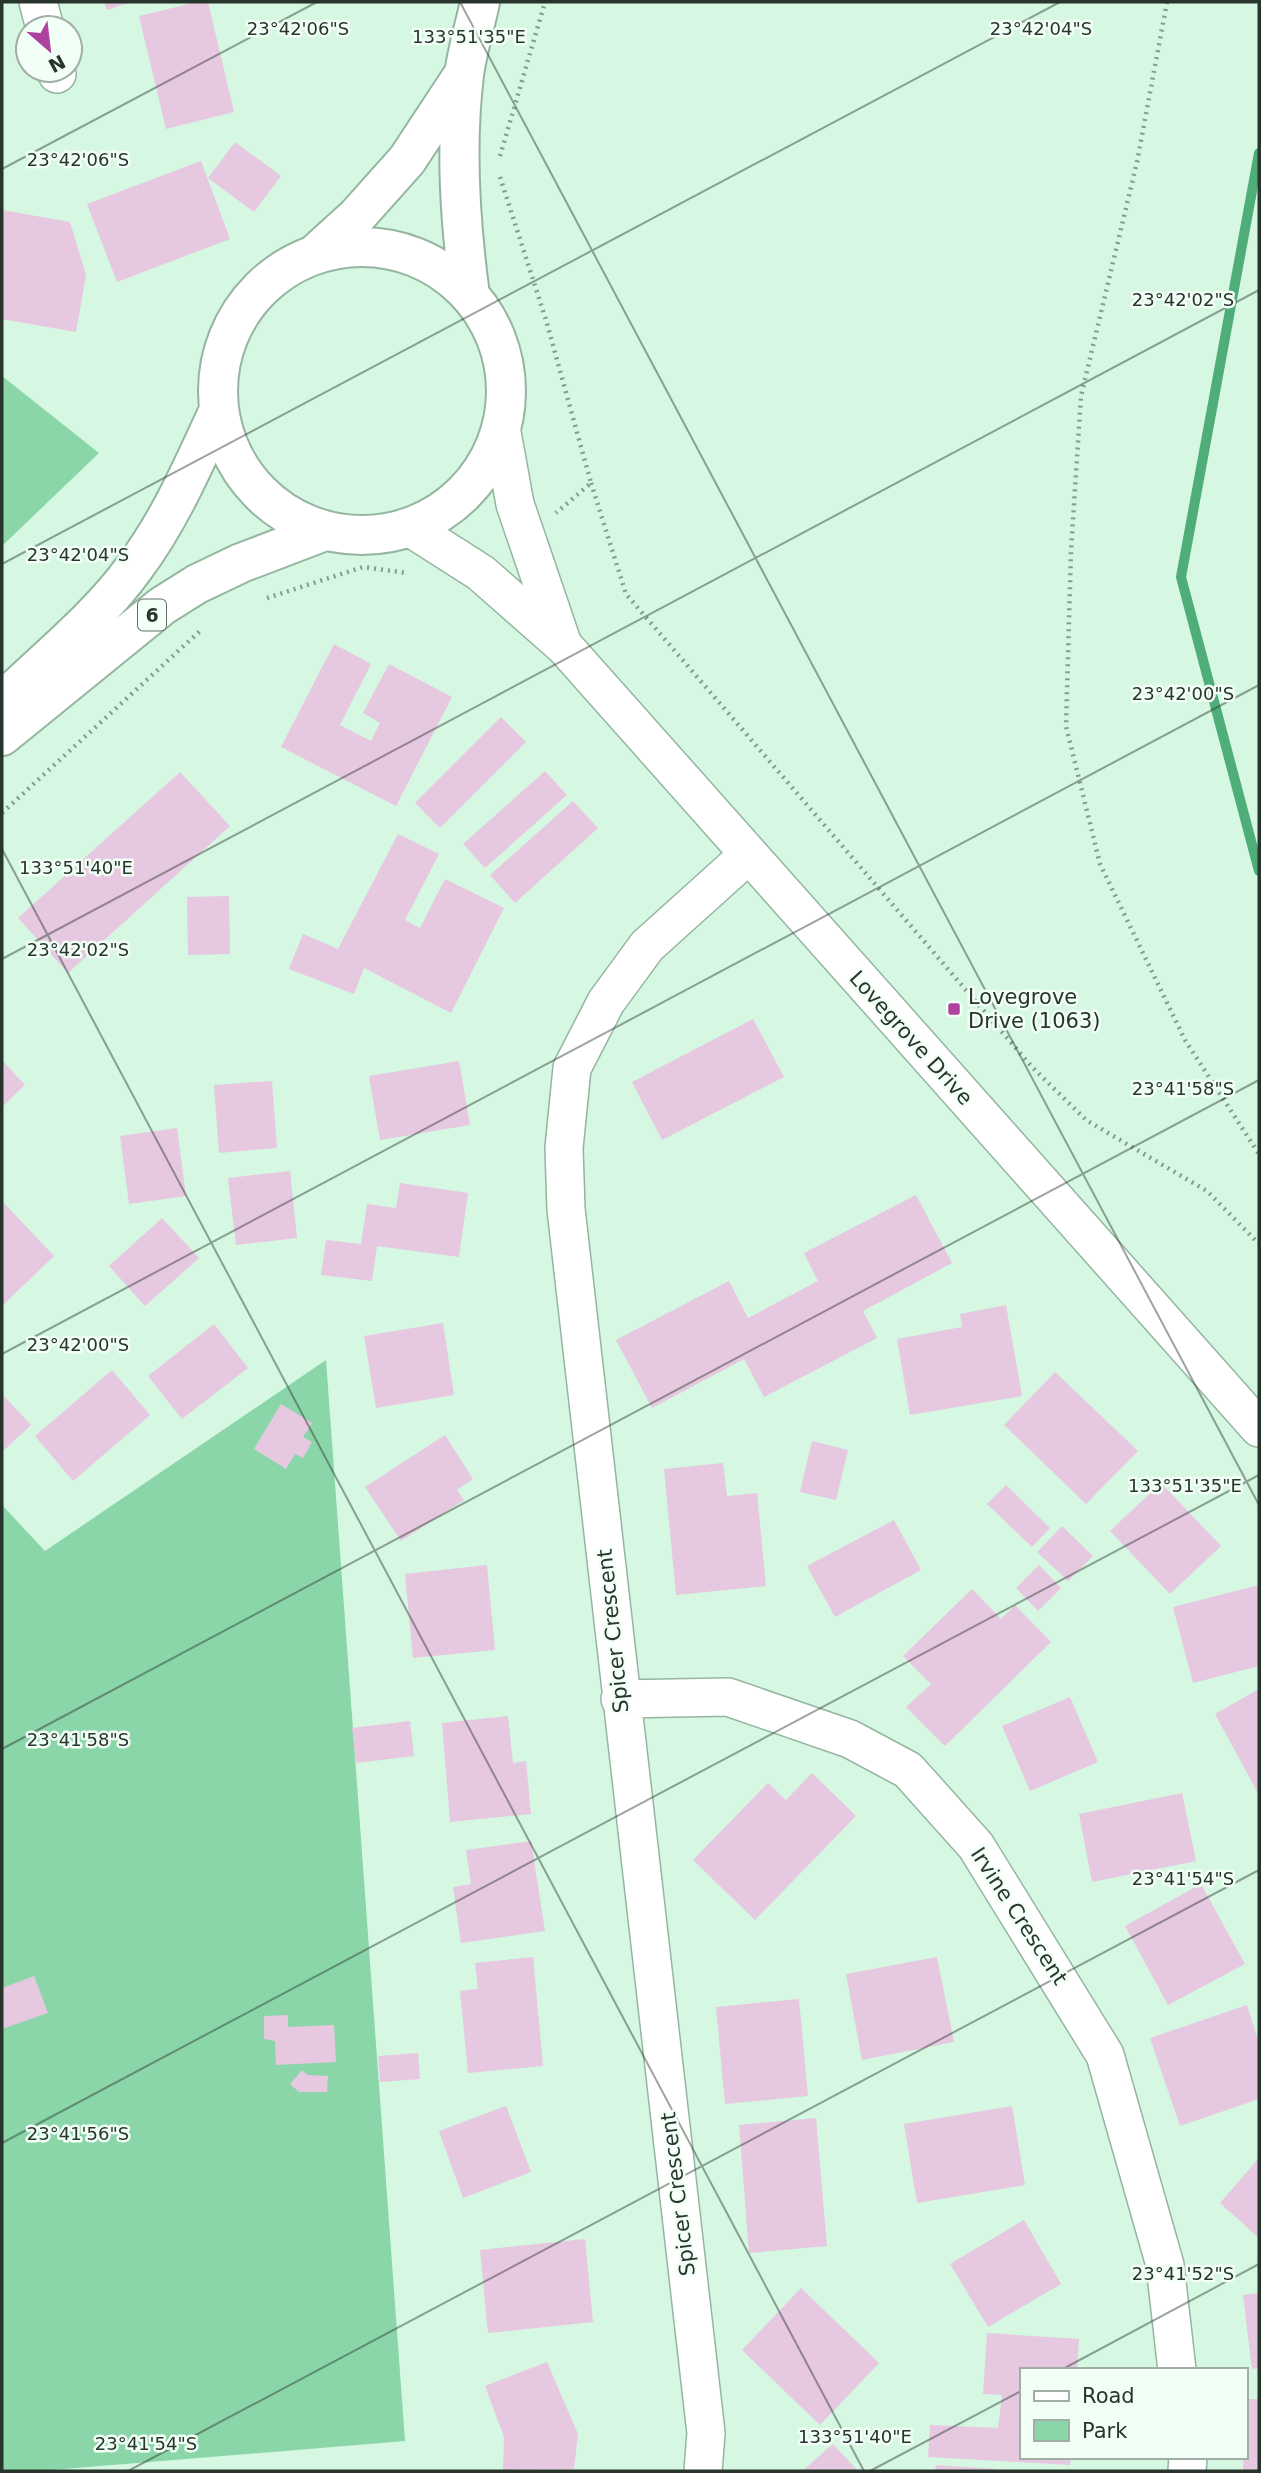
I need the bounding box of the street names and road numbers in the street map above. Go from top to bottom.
road number: 6 [138,600,166,630]
street label: Lovegrove Drive [845,966,977,1110]
street label: Spicer Crescent [592,1548,634,1714]
street label: Irvine Crescent [966,1843,1072,1989]
street label: Spicer Crescent [656,2111,700,2277]

